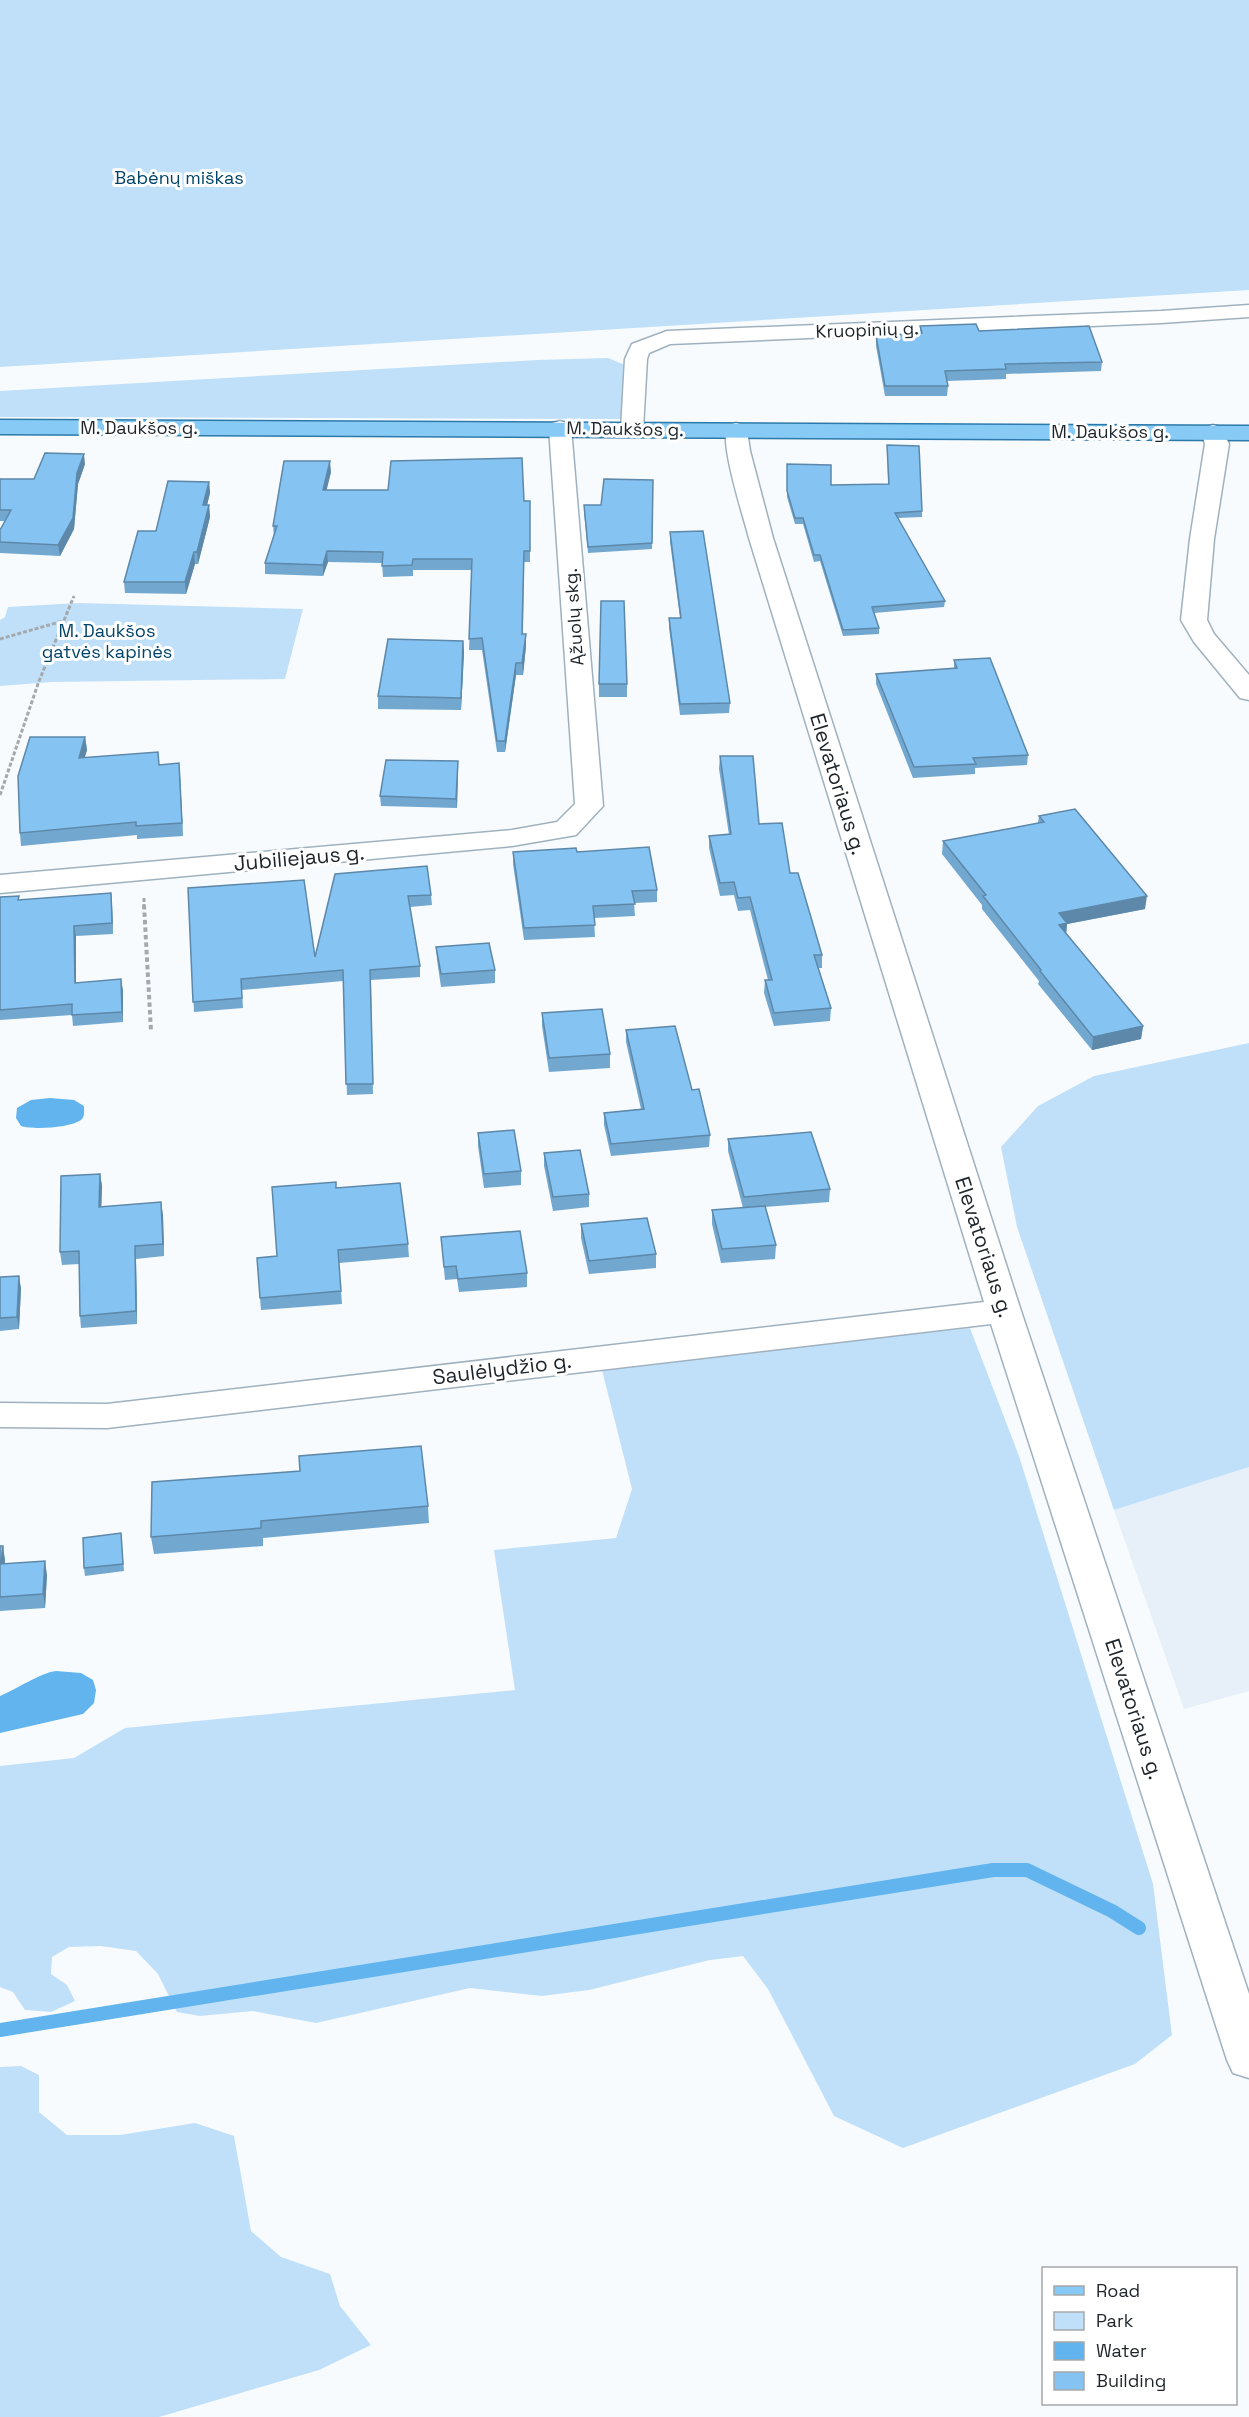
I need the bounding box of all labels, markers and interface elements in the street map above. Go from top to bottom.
park label: Babėnų miškas [114,166,244,189]
street label: Kruopinių g. [815,316,919,343]
street label: M. Daukšos g. [80,416,198,439]
street label: M. Daukšos g. [566,416,684,441]
street label: M. Daukšos g. [1051,420,1169,443]
street label: Ąžuolų skg. [559,567,588,667]
park label: M. Daukšos gatvės kapinės [42,619,172,663]
street label: Elevatoriaus g. [804,710,873,858]
street label: Jubiliejaus g. [232,838,366,877]
street label: Elevatoriaus g. [949,1173,1020,1321]
street label: Saulėlydžio g. [431,1347,573,1390]
street label: Elevatoriaus g. [1099,1635,1170,1783]
legend [1042,2267,1237,2405]
text: Road [1096,2279,1140,2302]
text: Park [1096,2309,1134,2332]
text: Water [1096,2339,1147,2362]
text: Building [1096,2369,1166,2392]

